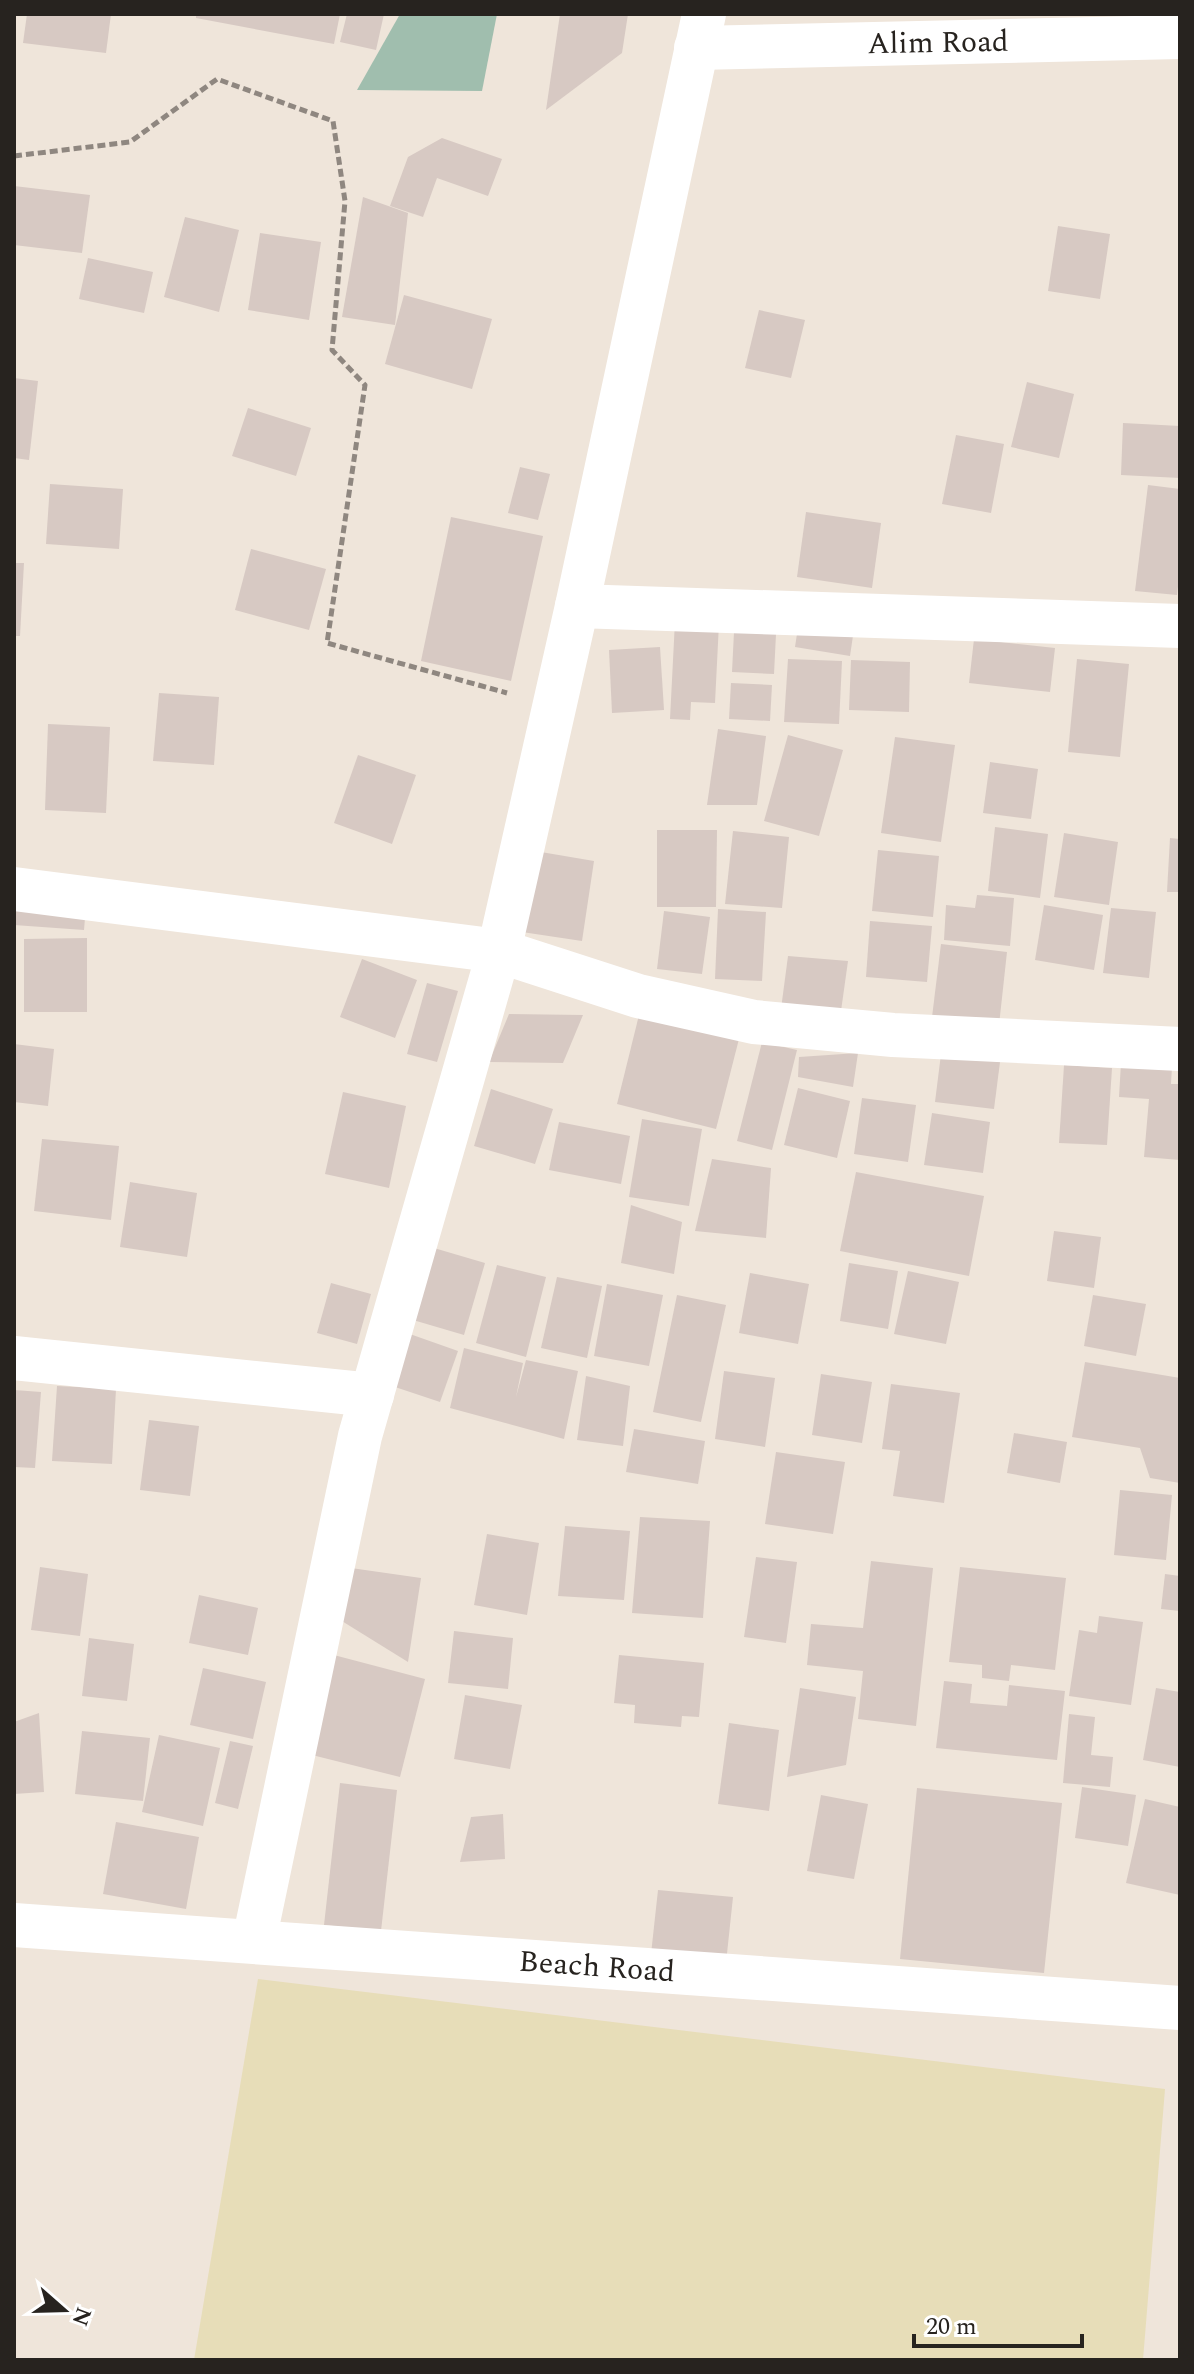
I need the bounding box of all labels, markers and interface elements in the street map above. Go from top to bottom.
street label: Alim Road [867,19,1009,67]
street label: Beach Road [517,1939,677,1995]
north arrow [24,2270,104,2350]
scale bar [914,2298,1082,2348]
text: N [63,2302,100,2330]
text: 20 m [926,2309,977,2345]

